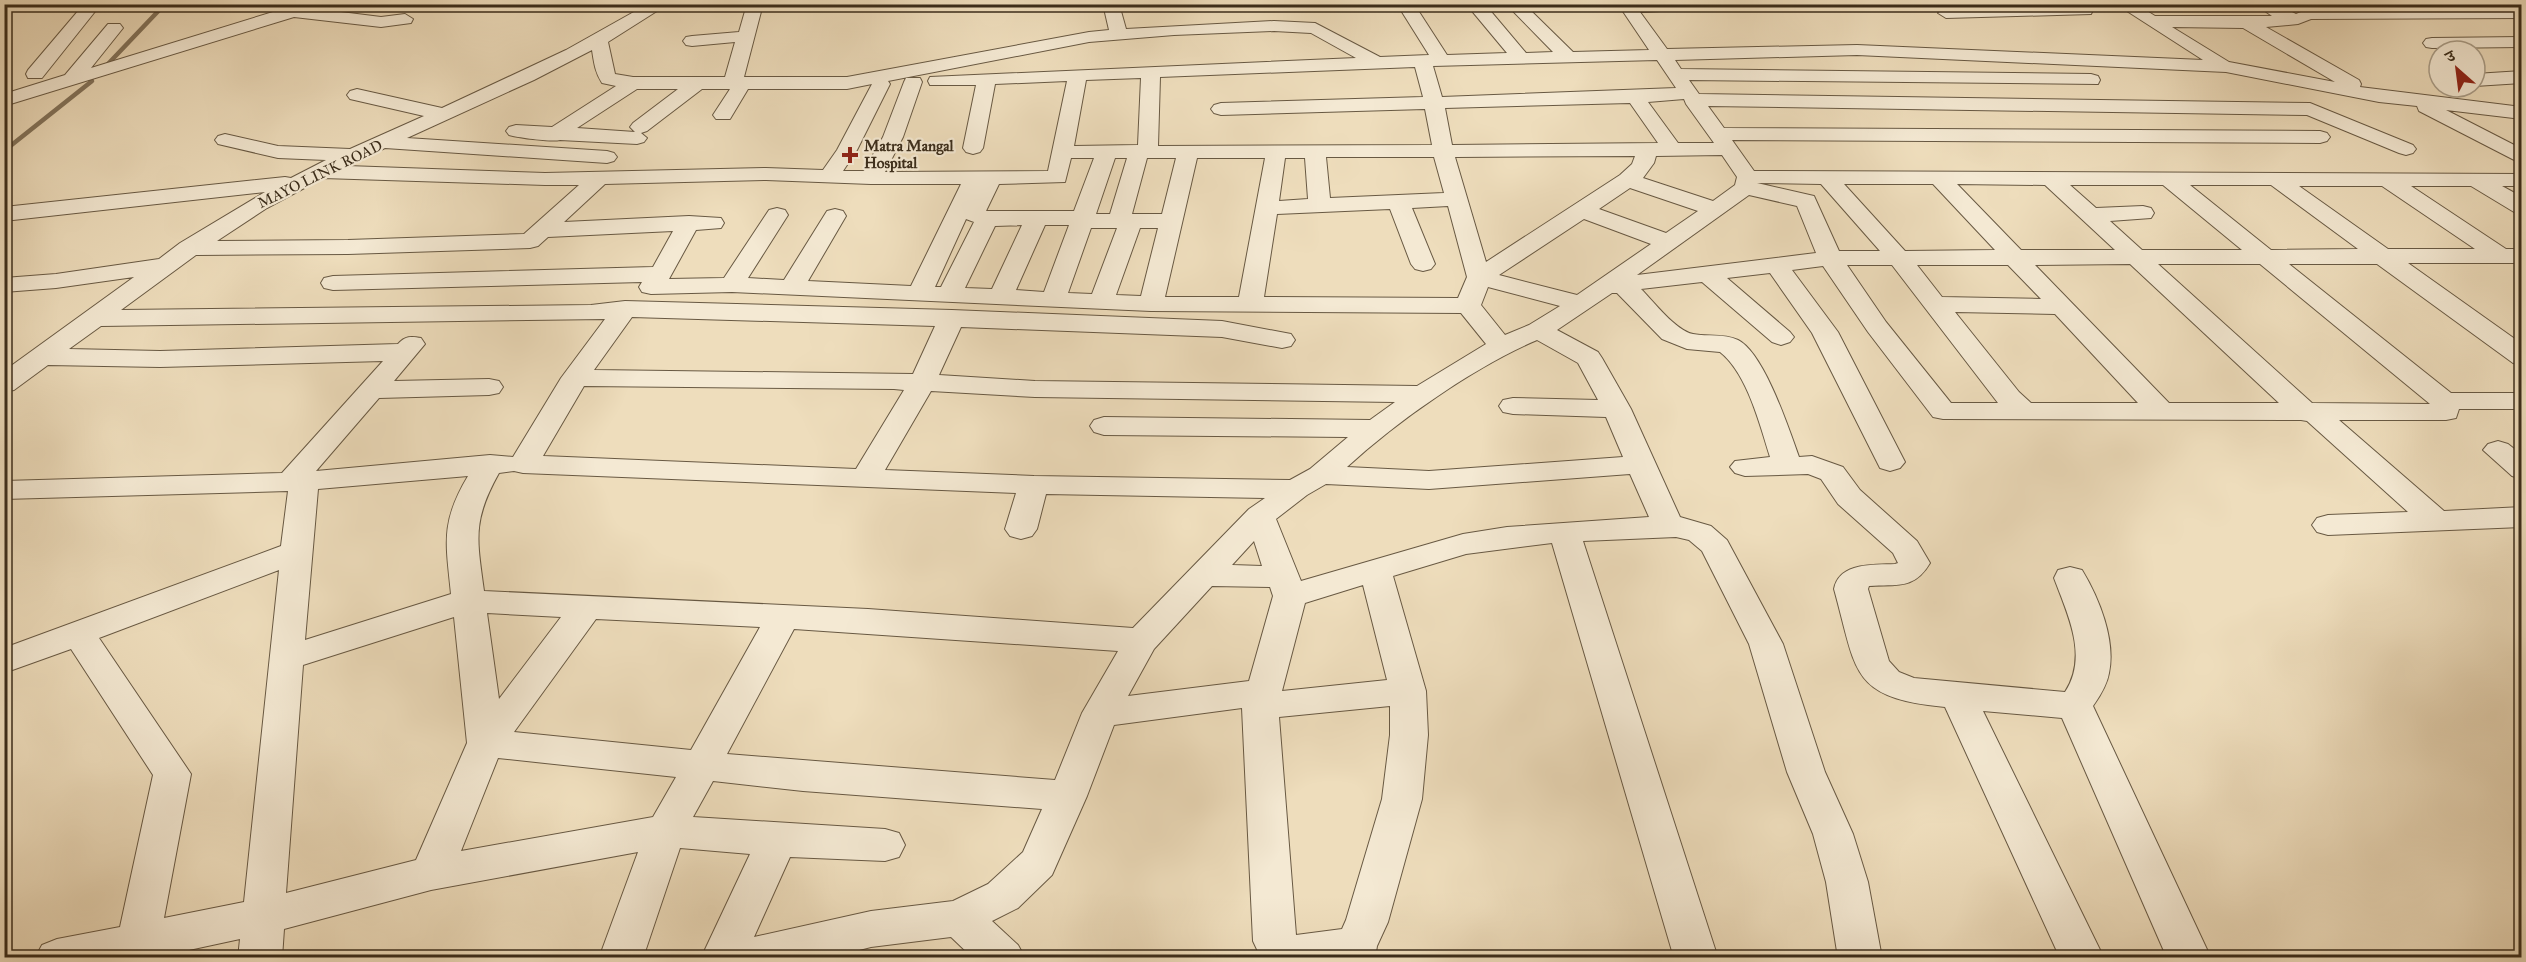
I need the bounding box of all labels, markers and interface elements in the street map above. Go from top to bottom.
north arrow [2427,39,2487,99]
text: उ [2441,45,2460,67]
street label: MAYO LINK ROAD [255,136,385,212]
place label: Matra Mangal Hospital [864,137,955,173]
marker: Matra Mangal Hospital [841,146,859,164]

